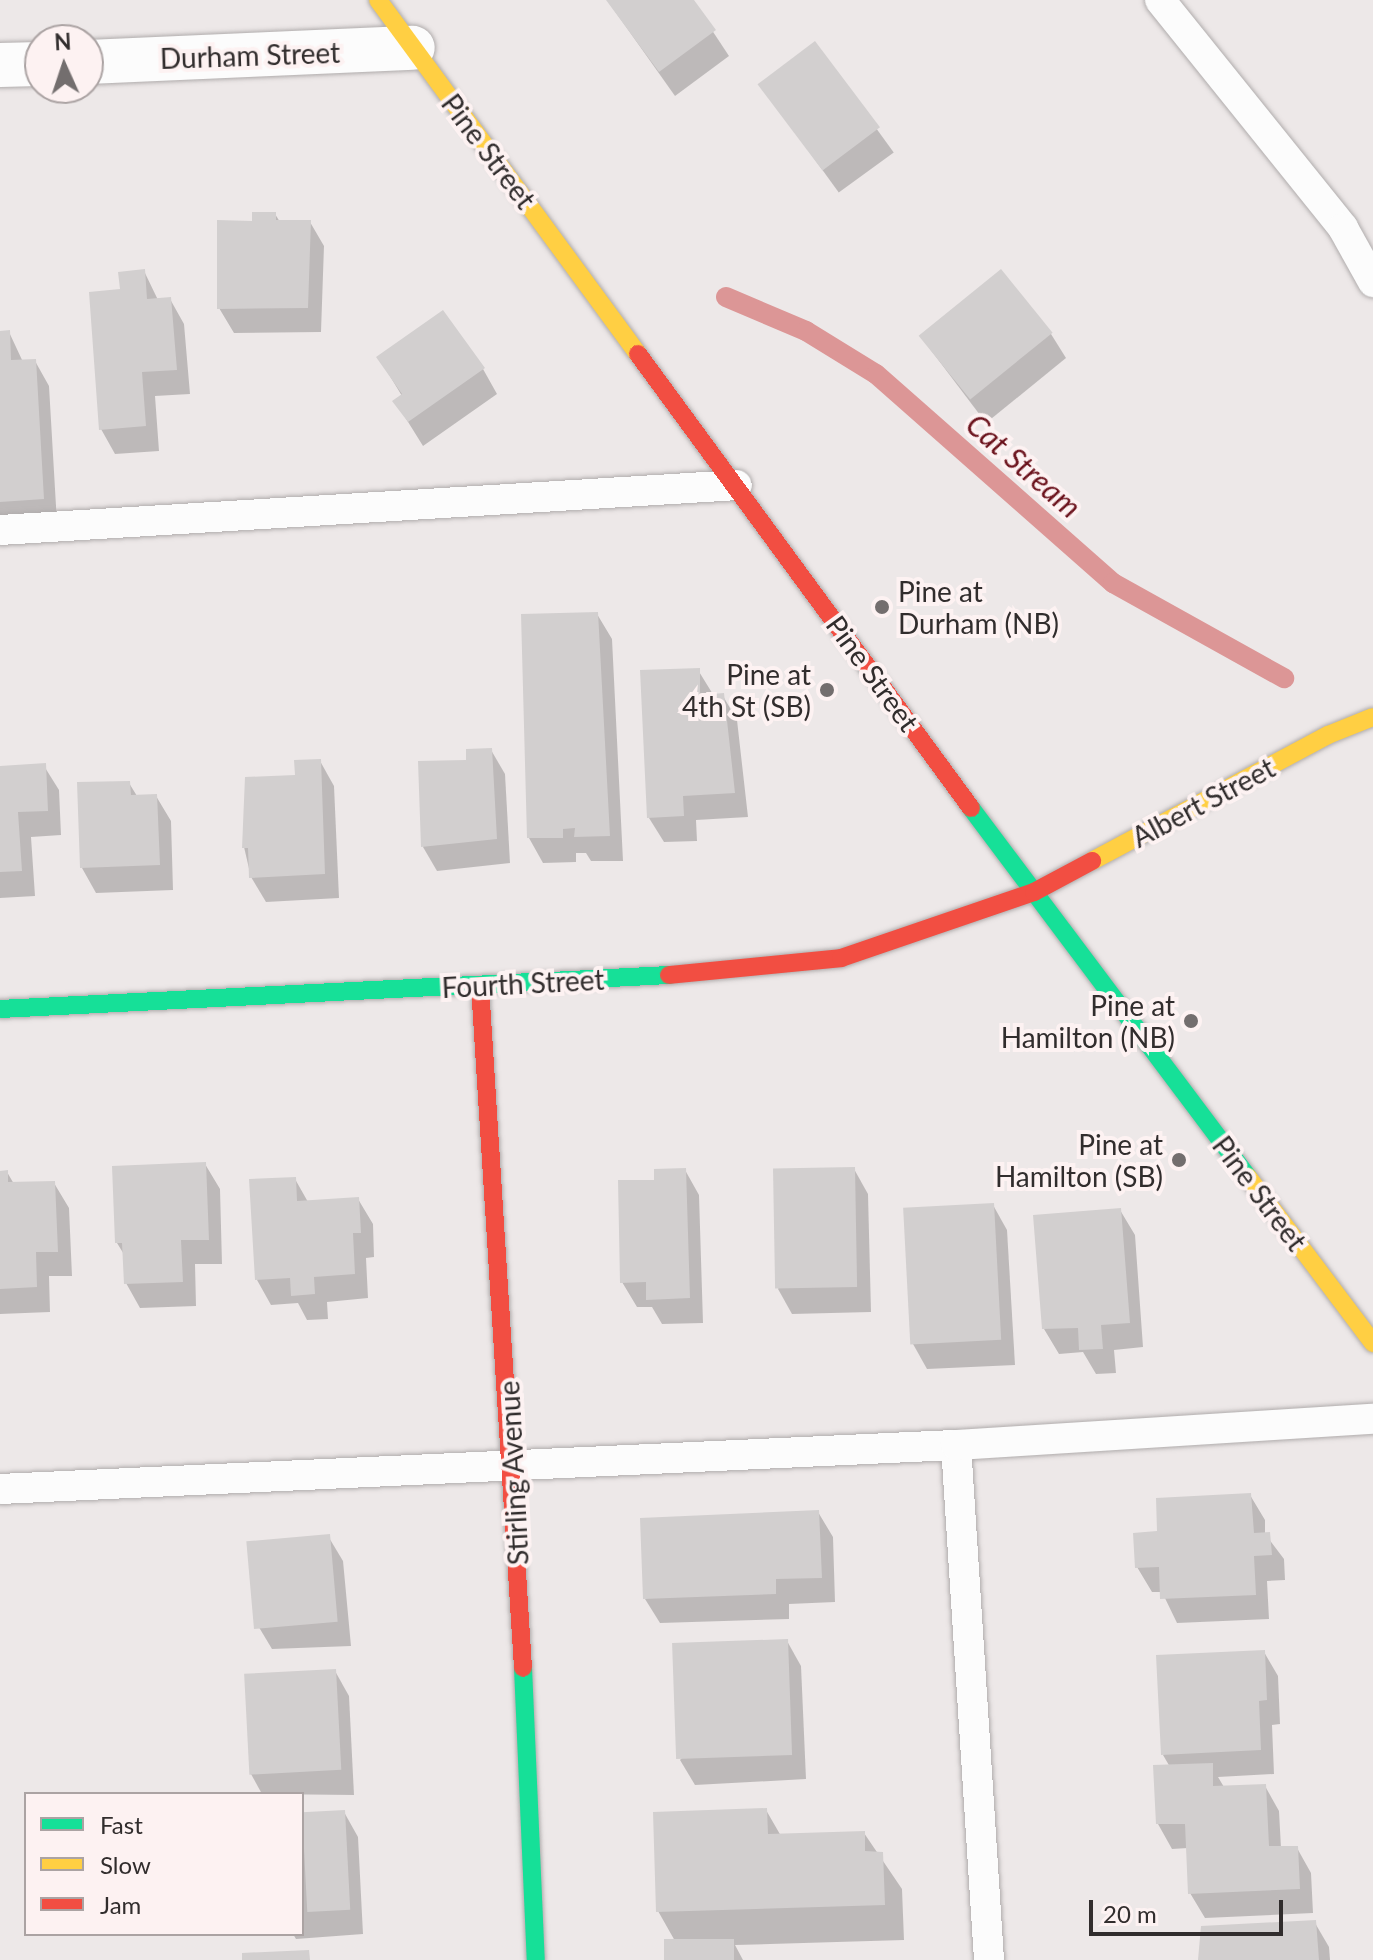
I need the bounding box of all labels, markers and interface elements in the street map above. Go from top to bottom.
north arrow [24,24,104,104]
text: N [54,28,72,55]
street label: Durham Street [159,35,341,75]
street label: Pine Street [435,87,543,215]
water label: Cat Stream [959,406,1089,524]
place label: Pine at Durham (NB) [898,574,1059,640]
marker: Pine at Durham (NB) [873,598,891,616]
street label: Pine Street [820,609,926,737]
place label: Pine at 4th St (SB) [682,657,811,723]
marker: Pine at 4th St (SB) [818,681,836,699]
street label: Albert Street [1126,750,1280,854]
street label: Fourth Street [441,962,605,1004]
place label: Pine at Hamilton (NB) [1001,988,1175,1054]
marker: Pine at Hamilton (NB) [1182,1012,1200,1030]
place label: Pine at Hamilton (SB) [995,1127,1163,1193]
street label: Pine Street [1206,1129,1314,1257]
marker: Pine at Hamilton (SB) [1170,1151,1188,1169]
street label: Stirling Avenue [491,1380,535,1566]
legend [24,1792,304,1936]
text: Fast [100,1810,143,1839]
text: Slow [100,1850,151,1879]
scale bar [1093,1884,1287,1934]
text: Jam [100,1890,141,1919]
text: 20 m [1103,1899,1157,1928]

